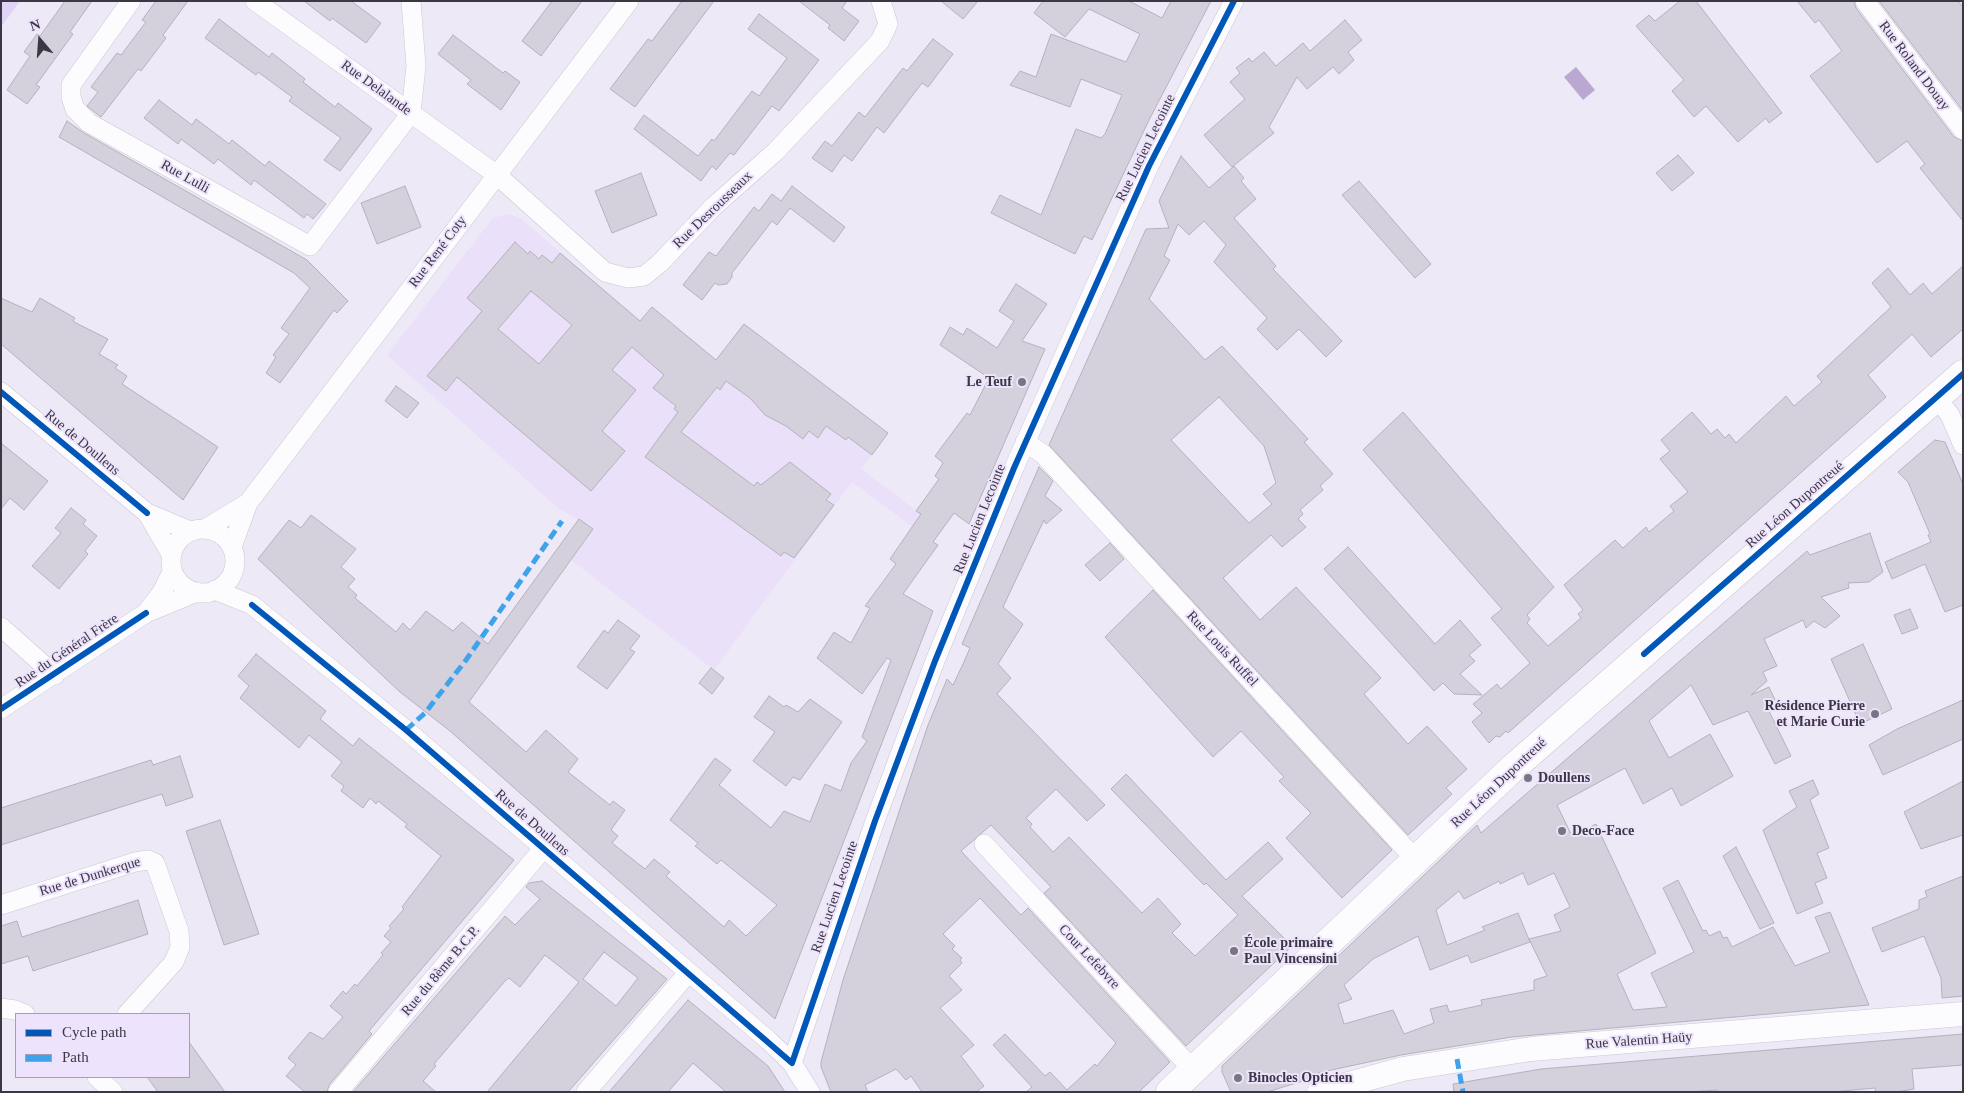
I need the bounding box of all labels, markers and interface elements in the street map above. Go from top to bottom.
north arrow [15,15,65,65]
text: N [28,17,42,34]
street label: Rue Roland Douay [1875,18,1953,114]
street label: Rue Delalande [338,57,414,119]
street label: Rue Lucien Lecointe [1113,92,1179,204]
street label: Rue Lulli [158,157,212,197]
street label: Rue Desrousseaux [670,168,756,252]
street label: Rue René Coty [406,213,470,291]
place label: Le Teuf [966,374,1012,390]
marker: Le Teuf [1016,376,1028,388]
street label: Rue de Doullens [41,407,123,479]
street label: Rue Léon Dupontreué [1743,458,1847,552]
street label: Rue Lucien Lecointe [950,461,1010,577]
street label: Rue Louis Ruffel [1183,608,1261,690]
street label: Rue du Général Frère [12,610,122,692]
place label: Résidence Pierre et Marie Curie [1765,698,1865,730]
marker: Résidence Pierre et Marie Curie [1869,708,1881,720]
street label: Rue Léon Dupontreué [1448,734,1550,832]
place label: Doullens [1538,770,1590,786]
marker: Doullens [1522,772,1534,784]
street label: Rue de Doullens [491,786,573,860]
place label: Deco-Face [1572,823,1634,839]
marker: Deco-Face [1556,825,1568,837]
street label: Rue Lucien Lecointe [808,839,862,955]
street label: Rue de Dunkerque [37,854,143,900]
street label: Cour Lefebvre [1055,921,1123,993]
street label: Rue du 8ème B.C.P. [398,922,484,1020]
place label: École primaire Paul Vincensini [1244,935,1337,968]
marker: École primaire Paul Vincensini [1228,945,1240,957]
legend [15,1013,190,1078]
text: Cycle path [62,1024,127,1040]
street label: Rue Valentin Haüy [1585,1029,1693,1053]
text: Path [62,1049,89,1065]
place label: Binocles Opticien [1248,1070,1353,1086]
marker: Binocles Opticien [1232,1072,1244,1084]

